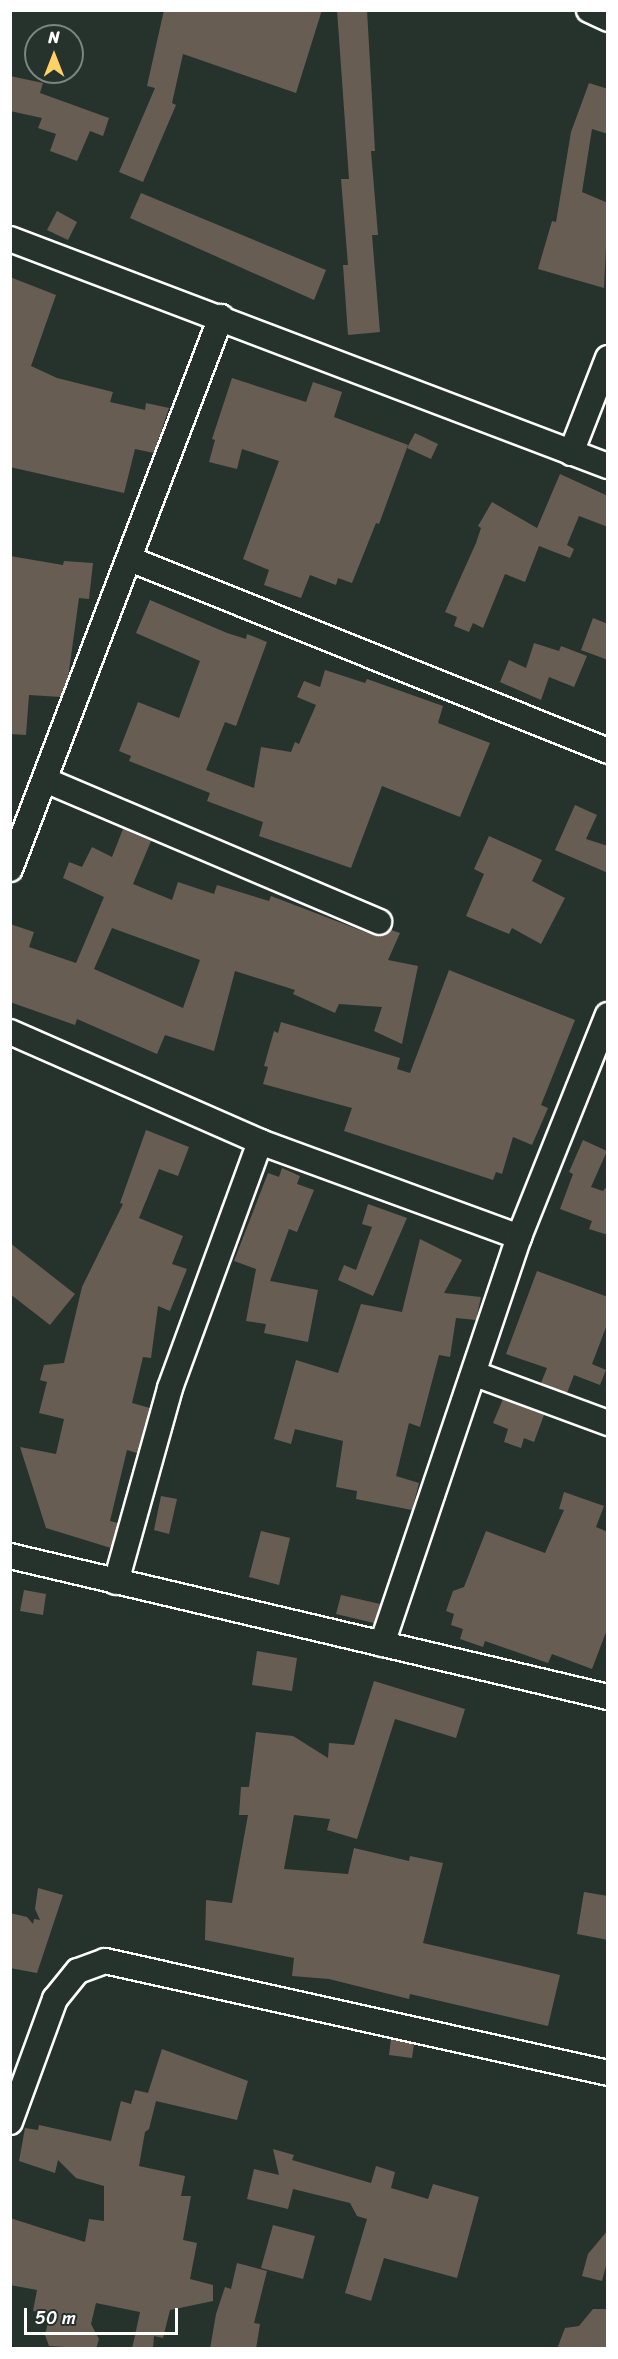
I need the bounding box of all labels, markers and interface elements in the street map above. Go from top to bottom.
text: N [48,23,60,52]
north arrow [24,24,84,84]
scale bar [27,2296,182,2334]
text: 50 m [35,2302,76,2334]

